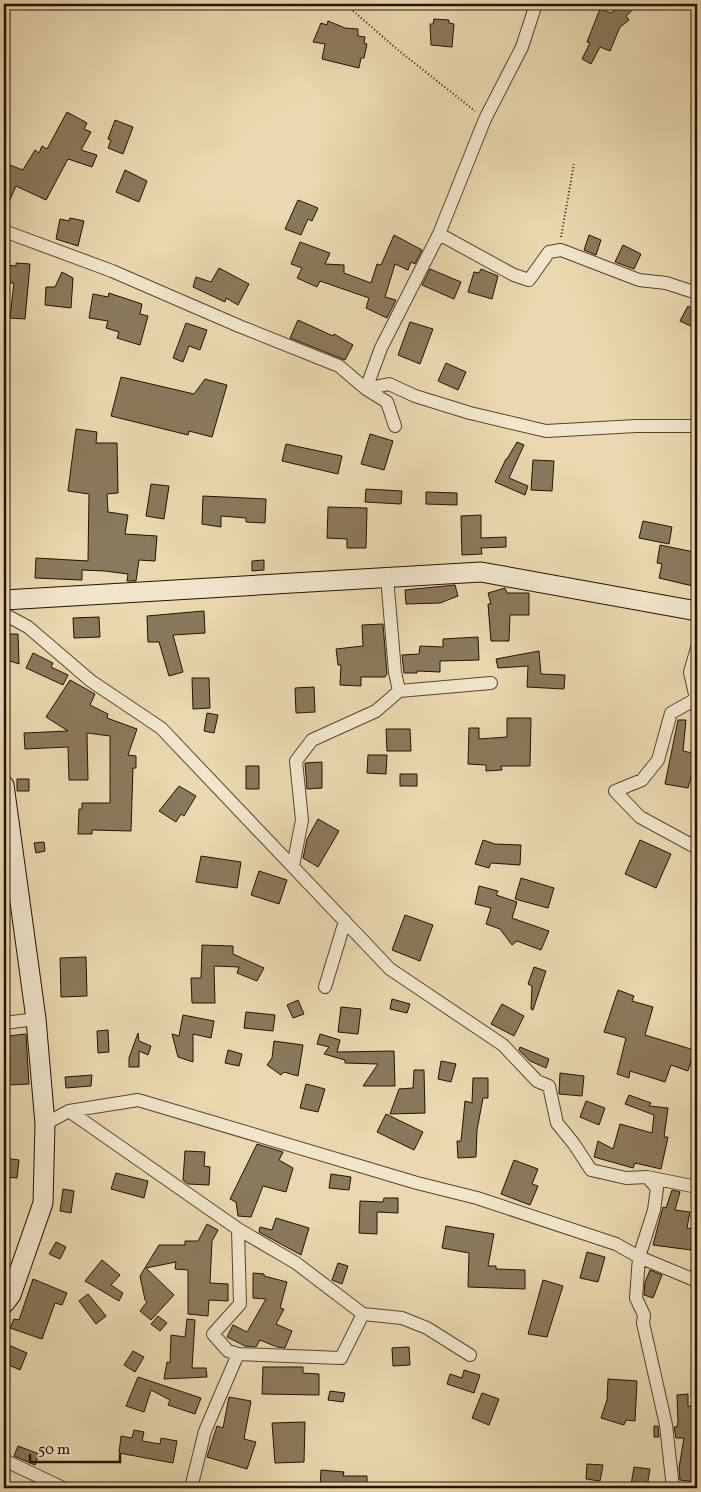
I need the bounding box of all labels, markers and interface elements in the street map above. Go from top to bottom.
scale bar [30,1432,120,1464]
text: 50 m [38,1440,70,1461]

